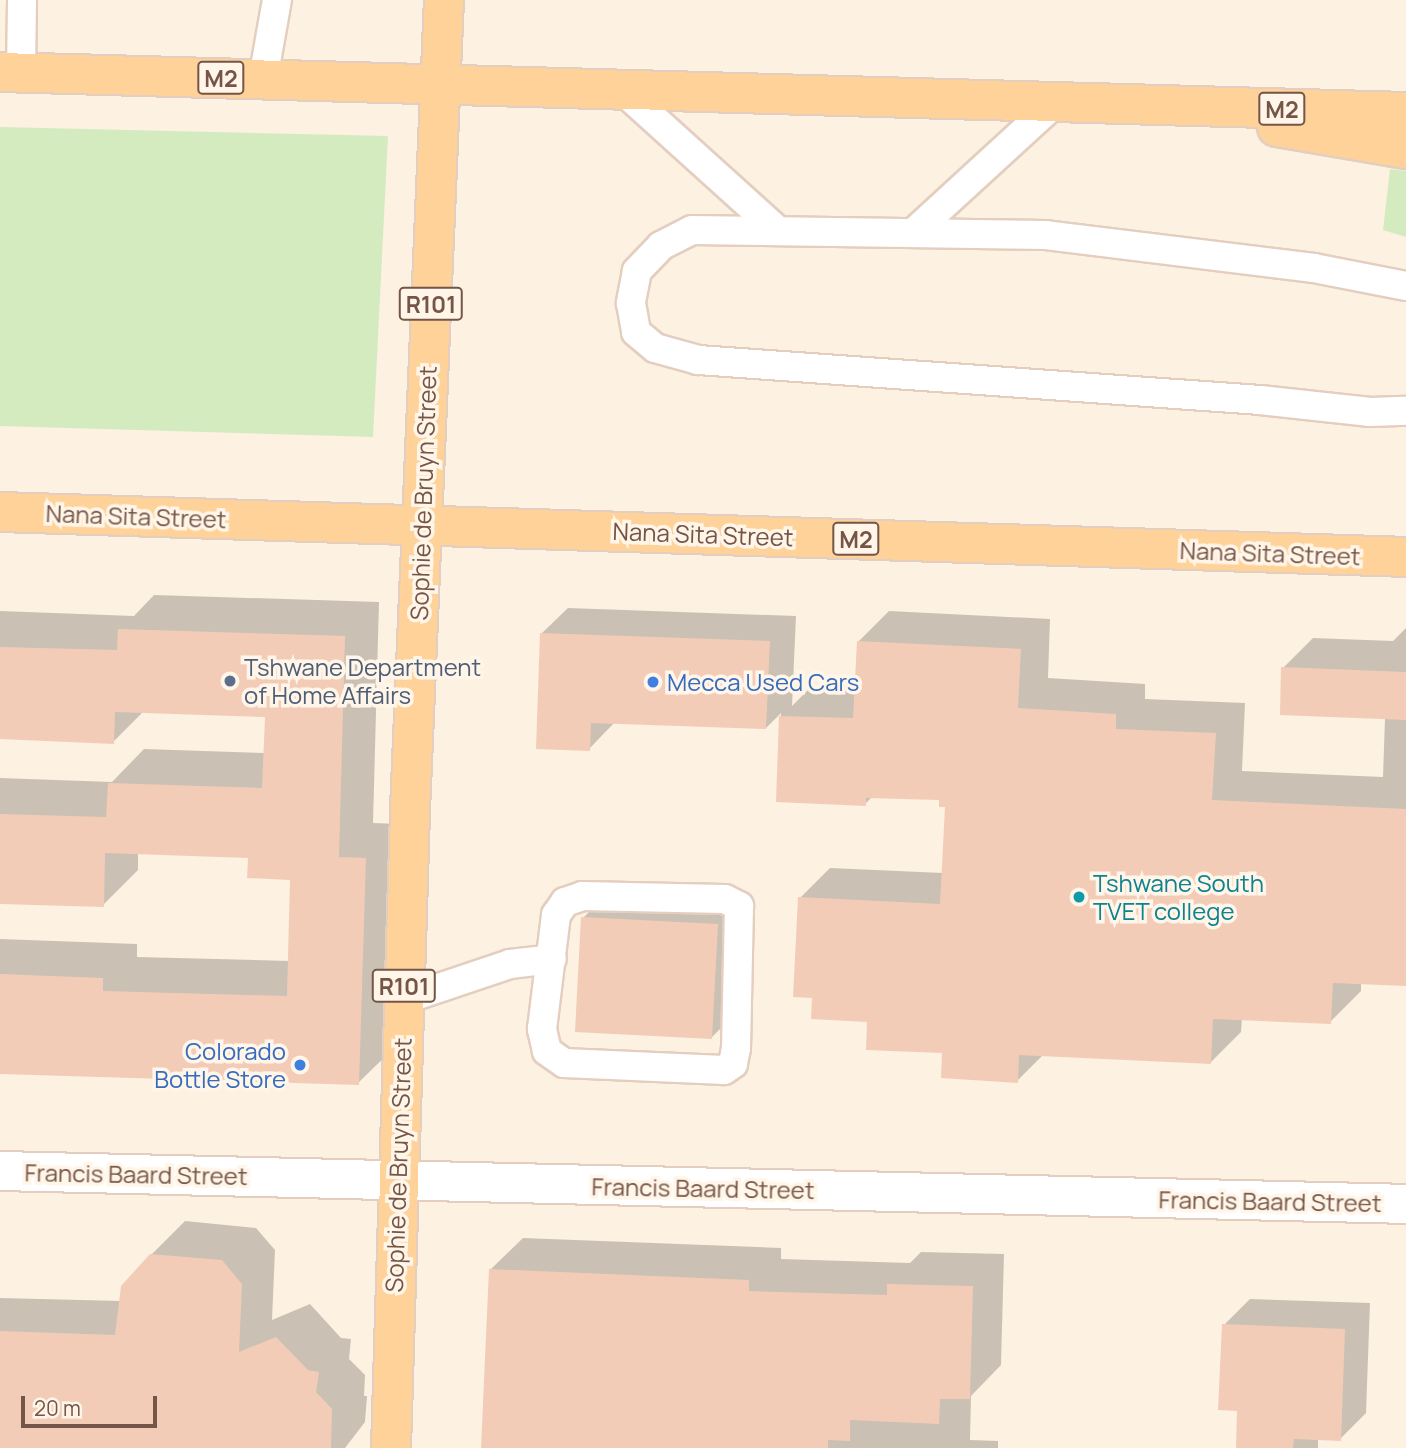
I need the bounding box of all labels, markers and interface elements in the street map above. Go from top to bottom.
road number: M2 [196,58,246,97]
road number: M2 [1258,90,1306,128]
road number: R101 [398,284,464,324]
street label: Sophie de Bruyn Street [404,365,442,621]
street label: Nana Sita Street [45,498,227,534]
street label: Nana Sita Street [612,516,794,552]
road number: M2 [832,520,880,558]
street label: Nana Sita Street [1179,535,1361,571]
place label: Tshwane Department of Home Affairs [244,653,481,709]
place label: Mecca Used Cars [667,668,859,696]
marker: Tshwane Department of Home Affairs [222,673,238,689]
marker: Mecca Used Cars [645,674,661,690]
place label: Tshwane South TVET college [1093,869,1264,925]
marker: Tshwane South TVET college [1071,889,1087,905]
road number: R101 [371,967,437,1006]
place label: Colorado Bottle Store [154,1037,286,1093]
street label: Sophie de Bruyn Street [379,1037,417,1293]
marker: Colorado Bottle Store [292,1057,308,1073]
street label: Francis Baard Street [24,1158,248,1190]
street label: Francis Baard Street [591,1172,815,1204]
street label: Francis Baard Street [1158,1185,1382,1217]
scale bar [24,1382,161,1426]
text: 20 m [34,1394,81,1422]

